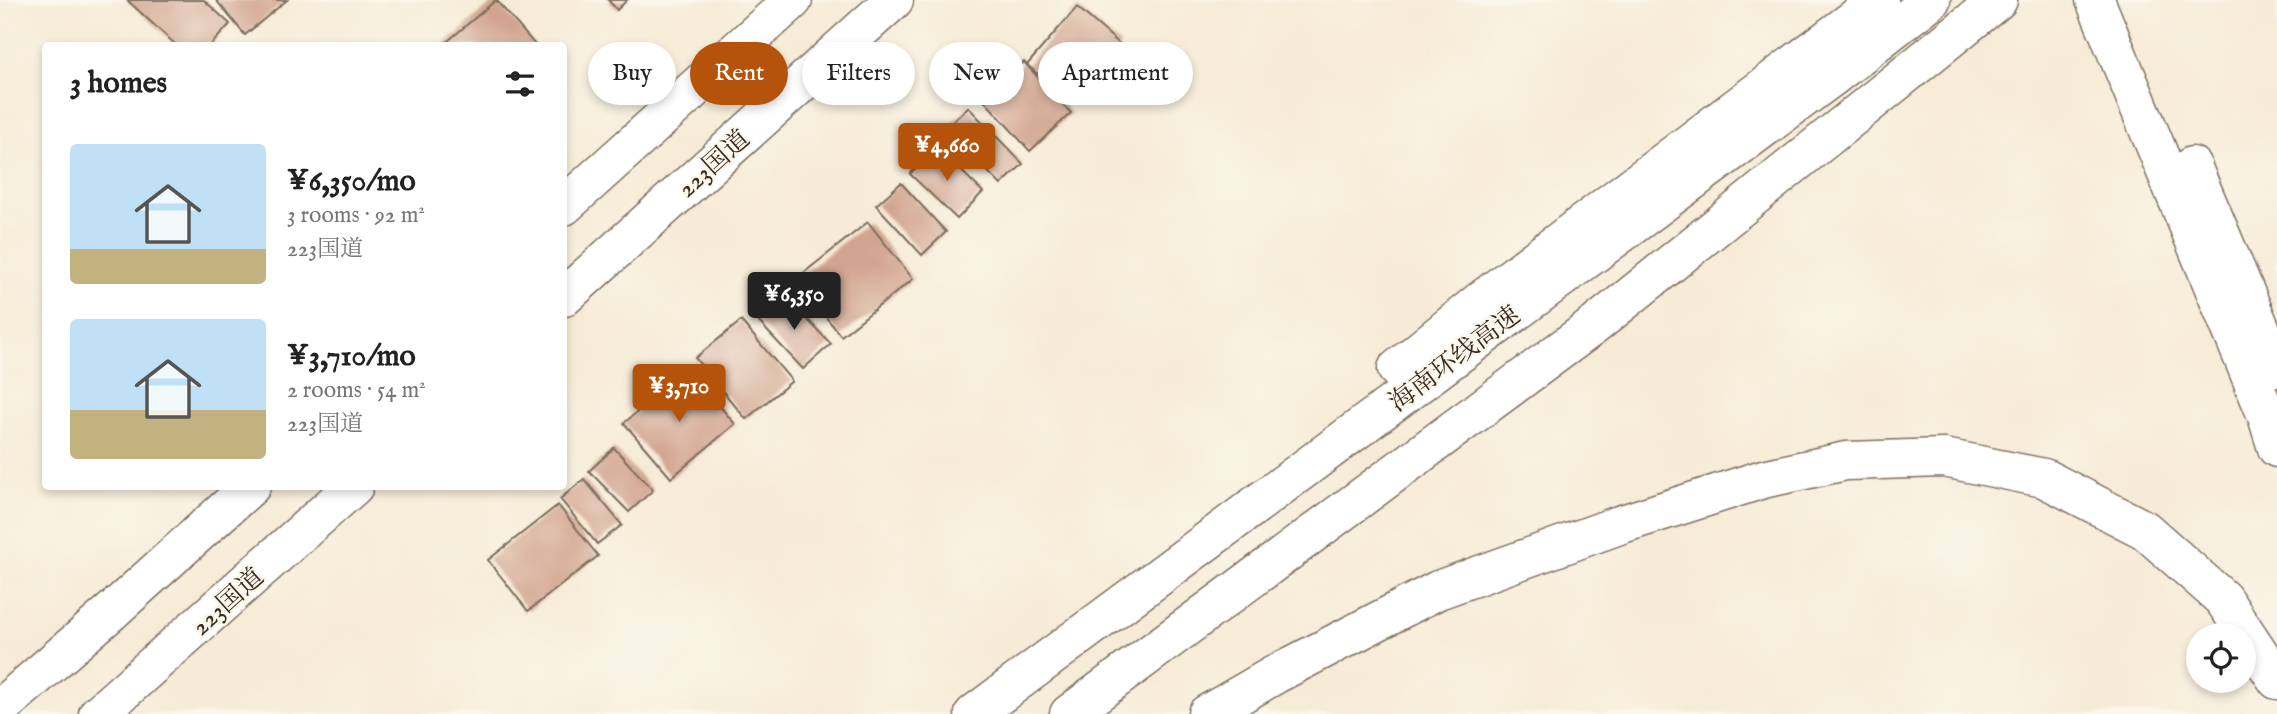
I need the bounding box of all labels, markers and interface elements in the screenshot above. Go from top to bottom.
chip: Buy [588,42,676,105]
chip: Rent [690,42,788,105]
chip: Filters [802,42,915,105]
chip: New [929,42,1024,105]
chip: Apartment [1038,42,1193,105]
text: 3 homes [70,65,167,103]
icon: filters [501,65,539,103]
street label: 223国道 [671,123,757,205]
pin: ¥4,660 [890,124,1004,183]
text: ¥4,660 [914,131,980,160]
text: ¥6,350/mo [287,163,416,201]
icon: home [126,172,210,256]
text: 3 rooms · 92 m² [287,201,425,230]
text: 223国道 [287,235,363,264]
pin: ¥6,350 [737,272,851,332]
text: ¥6,350 [764,280,824,309]
street label: 海南环线高速 [1383,299,1527,419]
text: ¥3,710/mo [287,338,416,376]
icon: home [126,347,210,431]
pin: ¥3,710 [622,364,736,424]
text: ¥3,710 [649,372,709,401]
text: 2 rooms · 54 m² [287,376,426,405]
text: 223国道 [287,410,363,439]
street label: 223国道 [185,561,271,643]
map controls [2186,623,2256,693]
button: locate [2186,623,2256,693]

